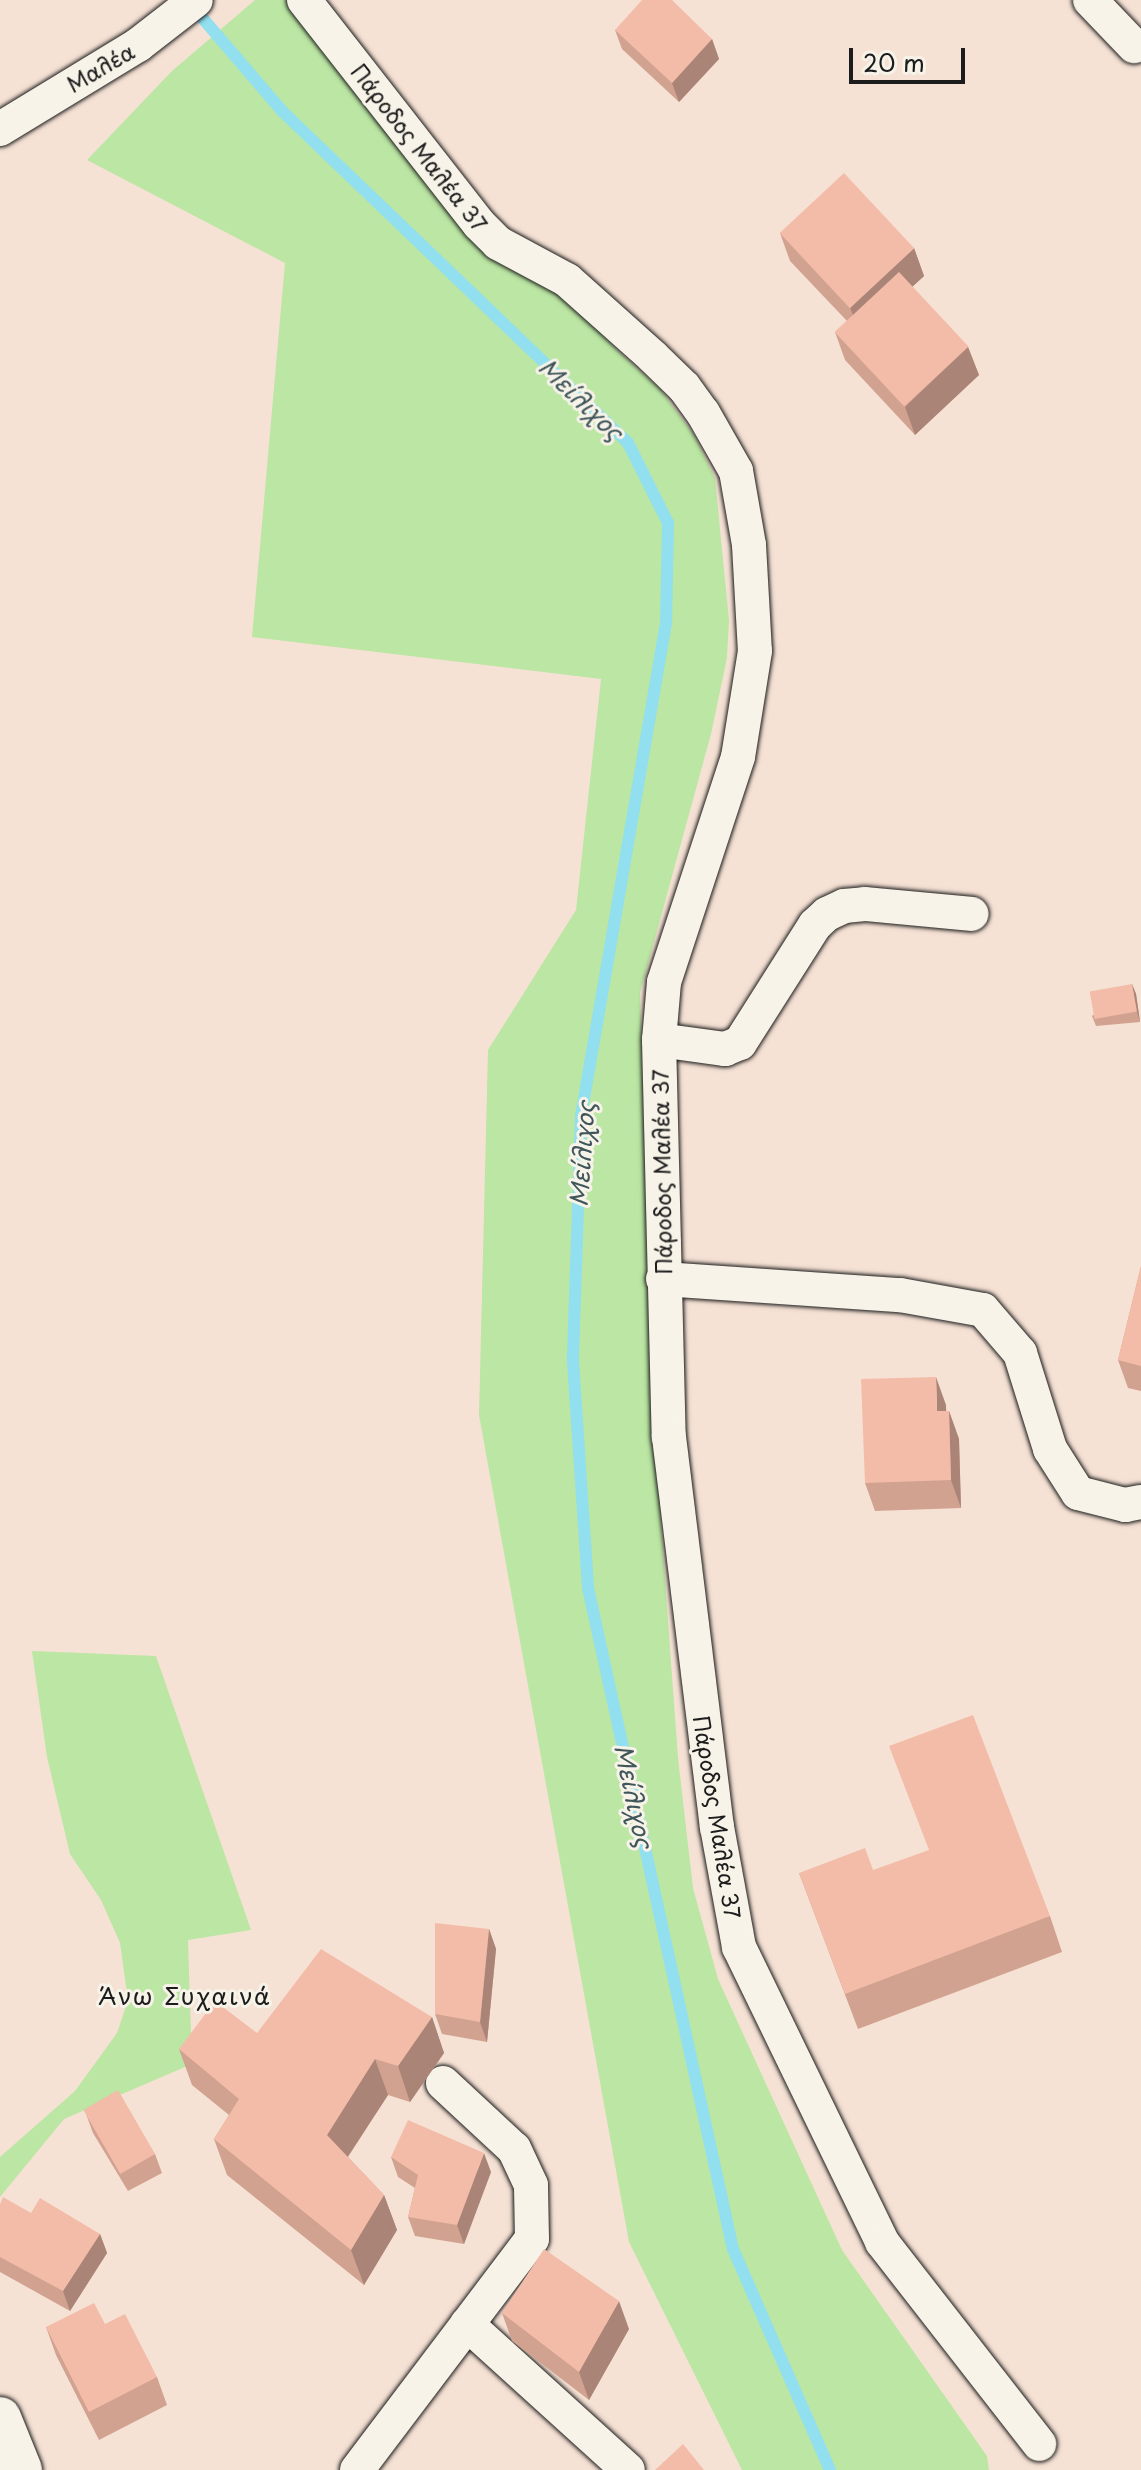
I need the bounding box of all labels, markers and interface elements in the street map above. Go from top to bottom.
scale bar [853,32,969,82]
street label: Μαλέα [61,37,139,97]
text: 20 m [863,44,925,80]
street label: Πάροδος Μαλέα 37 [346,57,494,237]
water label: Μείλιχος [533,352,629,446]
street label: Πάροδος Μαλέα 37 [646,1069,676,1275]
water label: Μείλιχος [564,1100,600,1208]
street label: Πάροδος Μαλέα 37 [689,1713,747,1921]
water label: Μείλιχος [609,1742,659,1850]
district label: Άνω Συχαινά [98,1982,272,2010]

